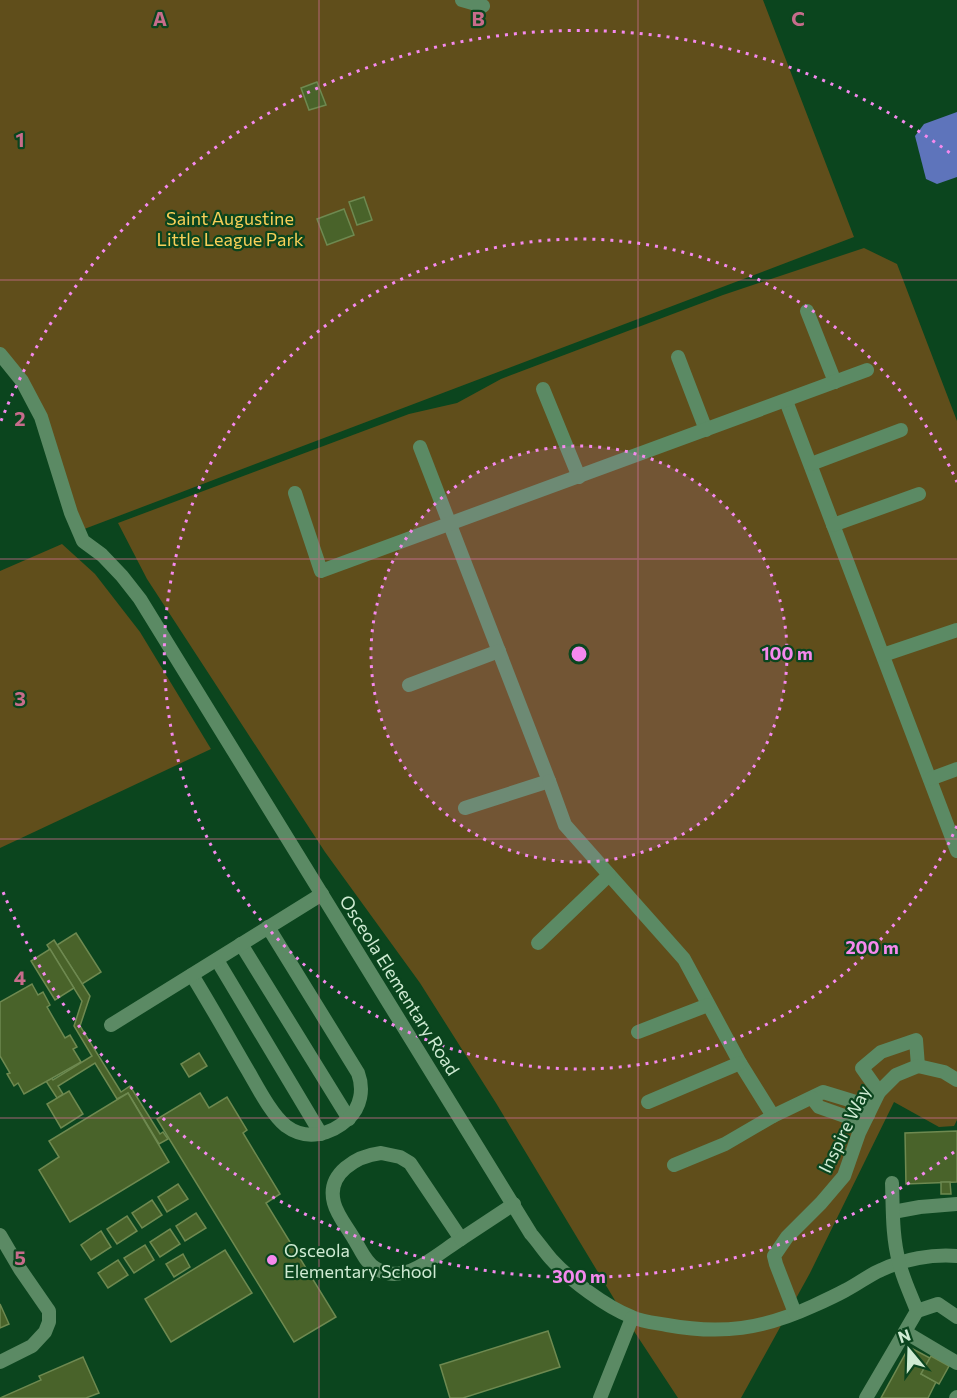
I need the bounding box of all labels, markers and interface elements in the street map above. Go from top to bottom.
text: A [153,6,167,30]
text: B [471,6,485,30]
text: C [791,6,805,30]
text: 1 [15,127,25,151]
park label: Saint Augustine Little League Park [157,207,304,250]
text: 2 [14,406,26,430]
text: 100 m [761,642,813,664]
centre of rings [569,644,589,664]
text: 3 [14,686,26,710]
street label: Osceola Elementary Road [335,891,465,1079]
text: 200 m [845,936,899,958]
text: 4 [14,965,26,989]
street label: Inspire Way [813,1082,875,1176]
place label: Osceola Elementary School [284,1239,437,1282]
text: 5 [14,1245,26,1269]
marker: Osceola Elementary School [265,1253,279,1267]
text: 300 m [552,1265,606,1287]
north arrow [879,1320,939,1380]
text: N [895,1324,913,1346]

